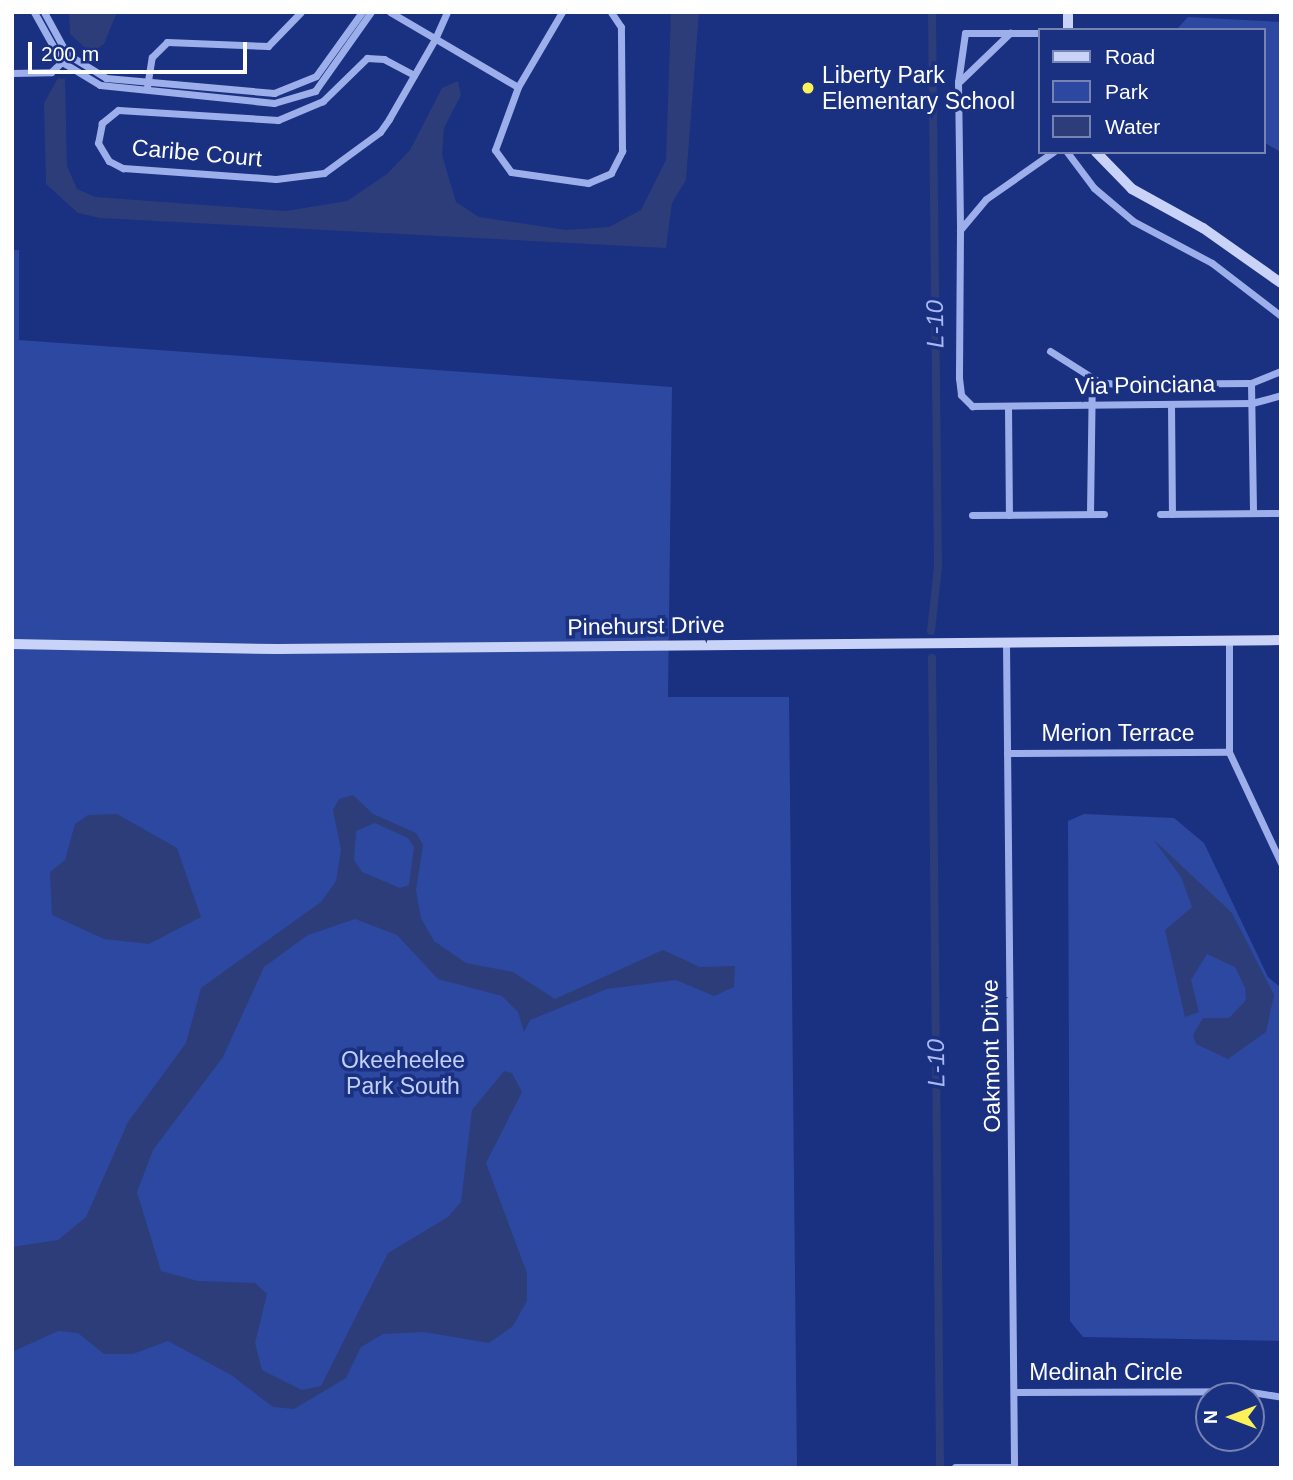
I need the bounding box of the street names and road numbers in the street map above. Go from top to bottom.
street label: Caribe Court [131,134,263,172]
street label: Via Poinciana [1075,370,1215,400]
street label: Pinehurst Drive [567,611,725,641]
street label: Merion Terrace [1041,719,1195,747]
street label: Oakmont Drive [976,979,1006,1133]
street label: Medinah Circle [1029,1358,1183,1386]

